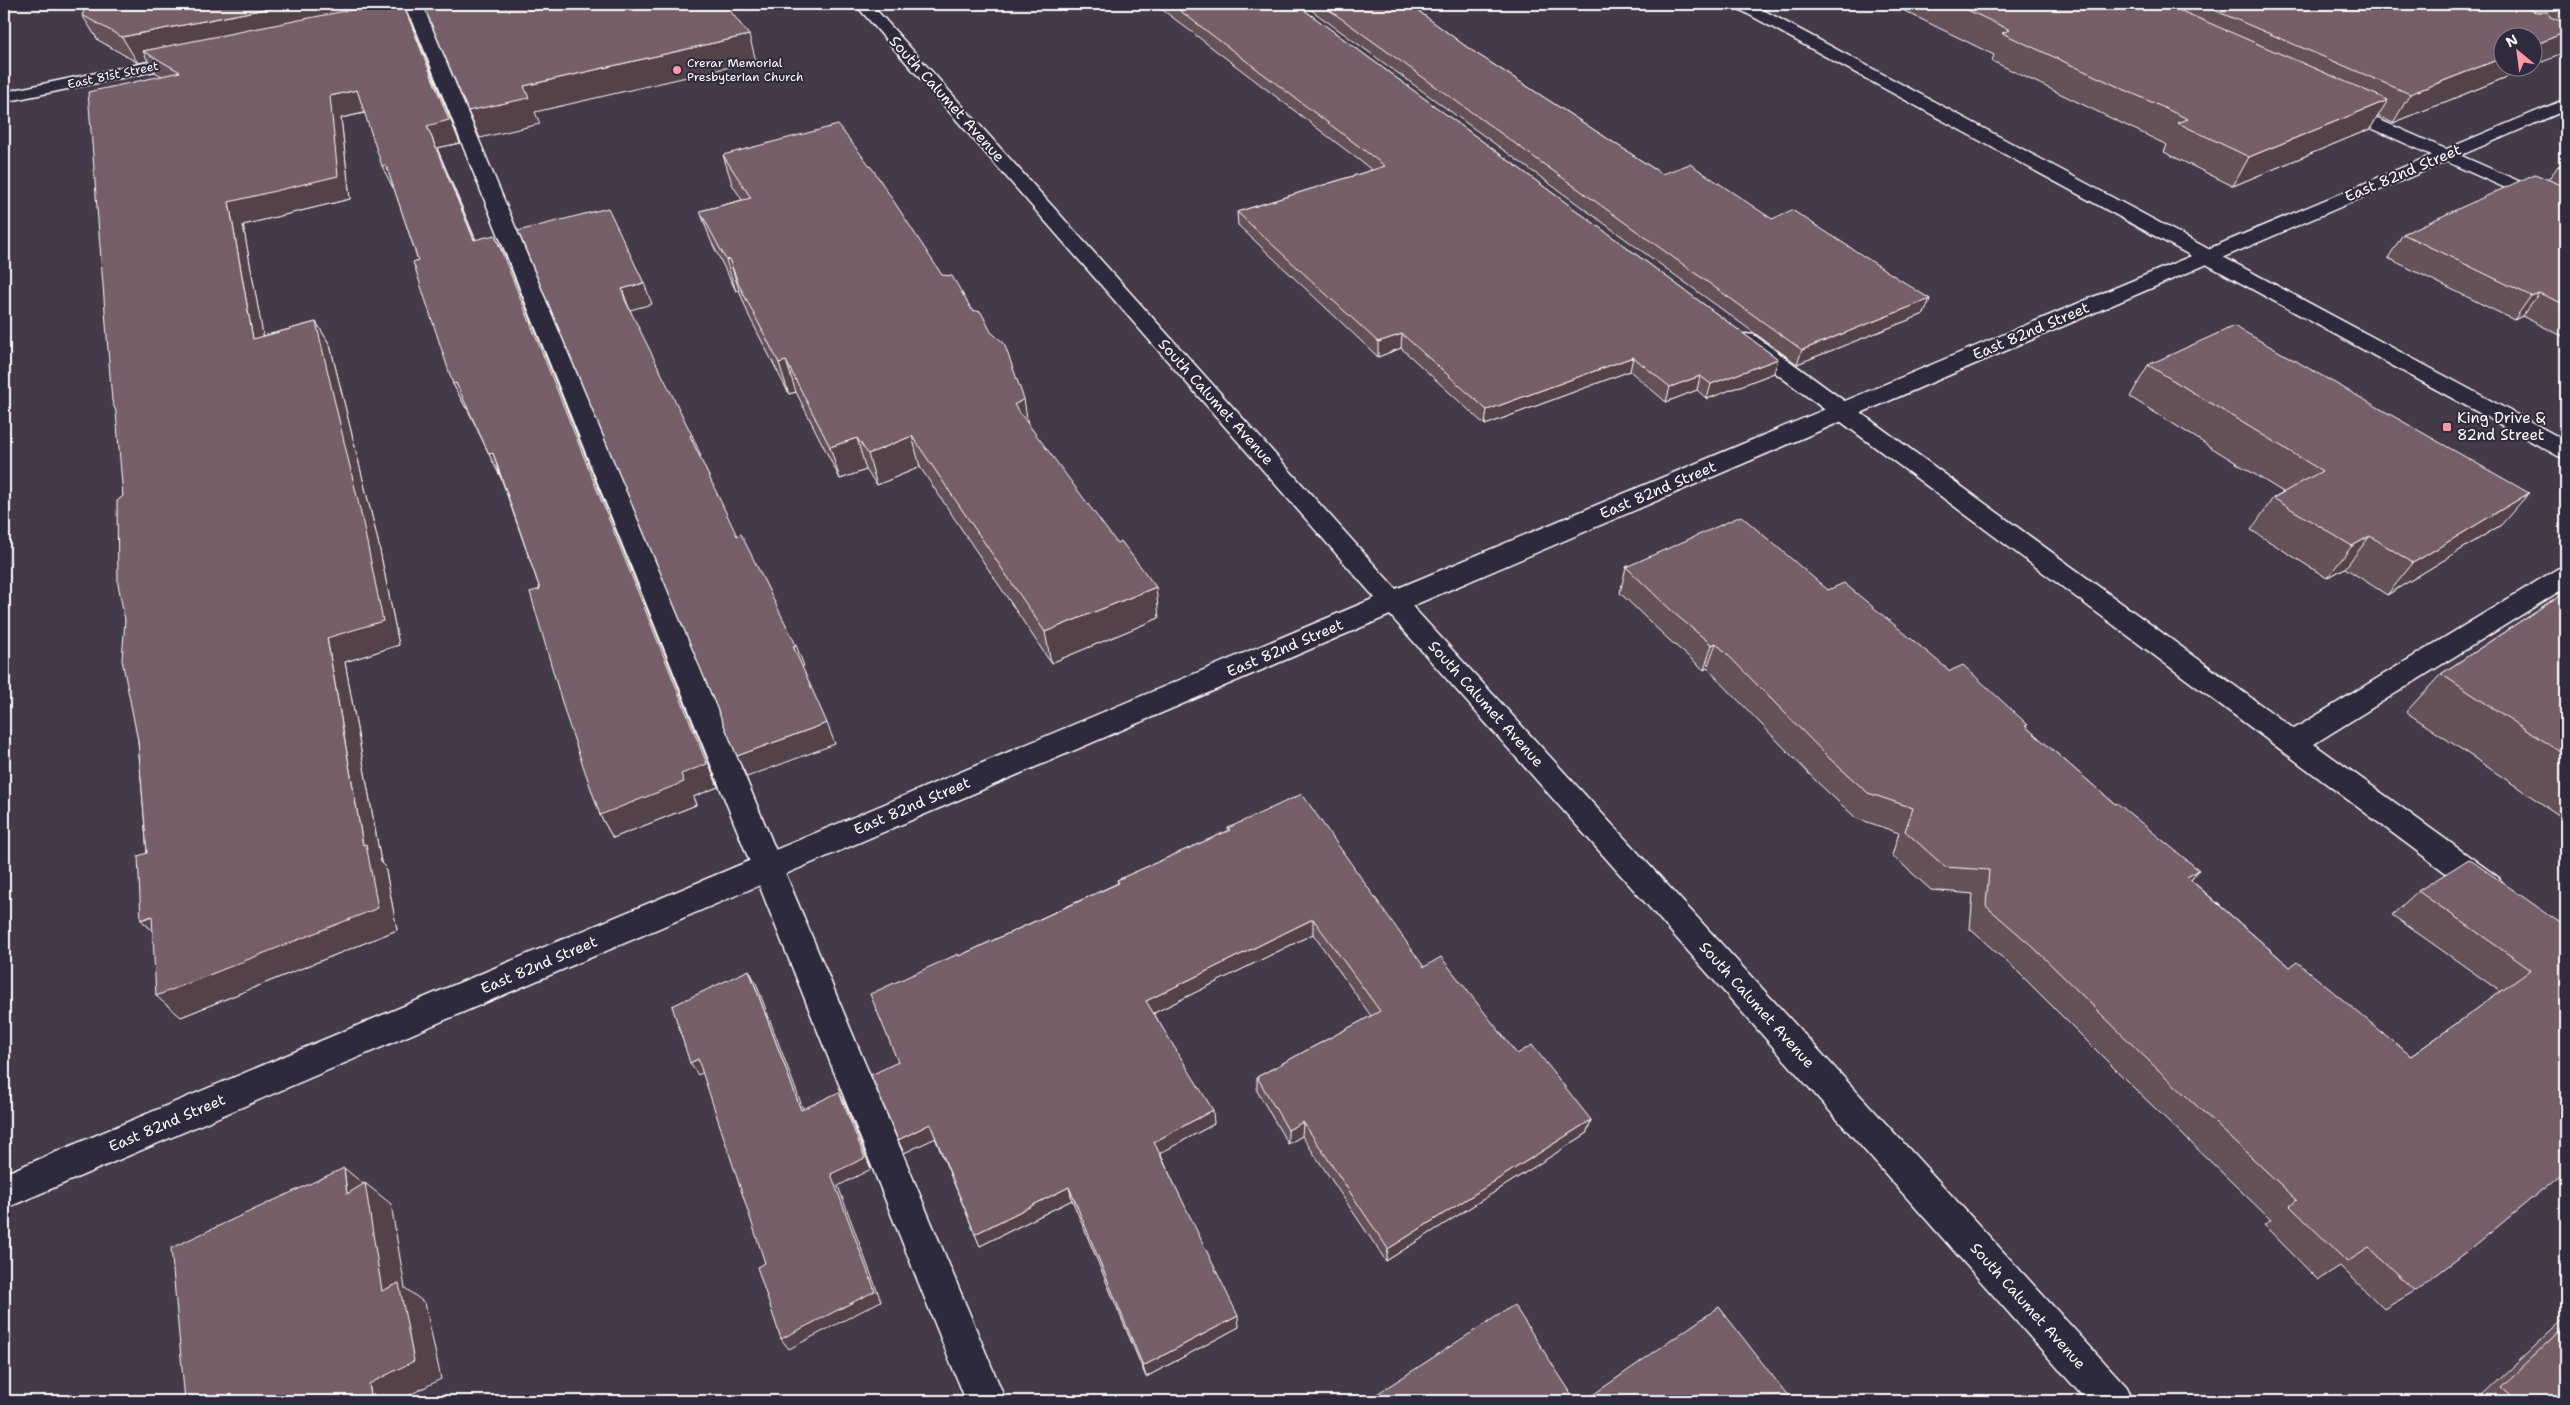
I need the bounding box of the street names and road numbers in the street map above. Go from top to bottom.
street label: South Calumet Avenue [885,32,1009,166]
street label: East 81st Street [66,58,160,92]
street label: East 82nd Street [2342,139,2464,207]
street label: East 82nd Street [1970,297,2092,365]
street label: South Calumet Avenue [1154,335,1278,469]
street label: East 82nd Street [1597,456,1719,524]
street label: East 82nd Street [1224,614,1346,682]
street label: South Calumet Avenue [1424,637,1548,771]
street label: East 82nd Street [851,772,973,840]
street label: East 82nd Street [478,931,600,999]
street label: South Calumet Avenue [1695,938,1819,1072]
street label: East 82nd Street [106,1089,228,1157]
street label: South Calumet Avenue [1966,1239,2090,1373]

